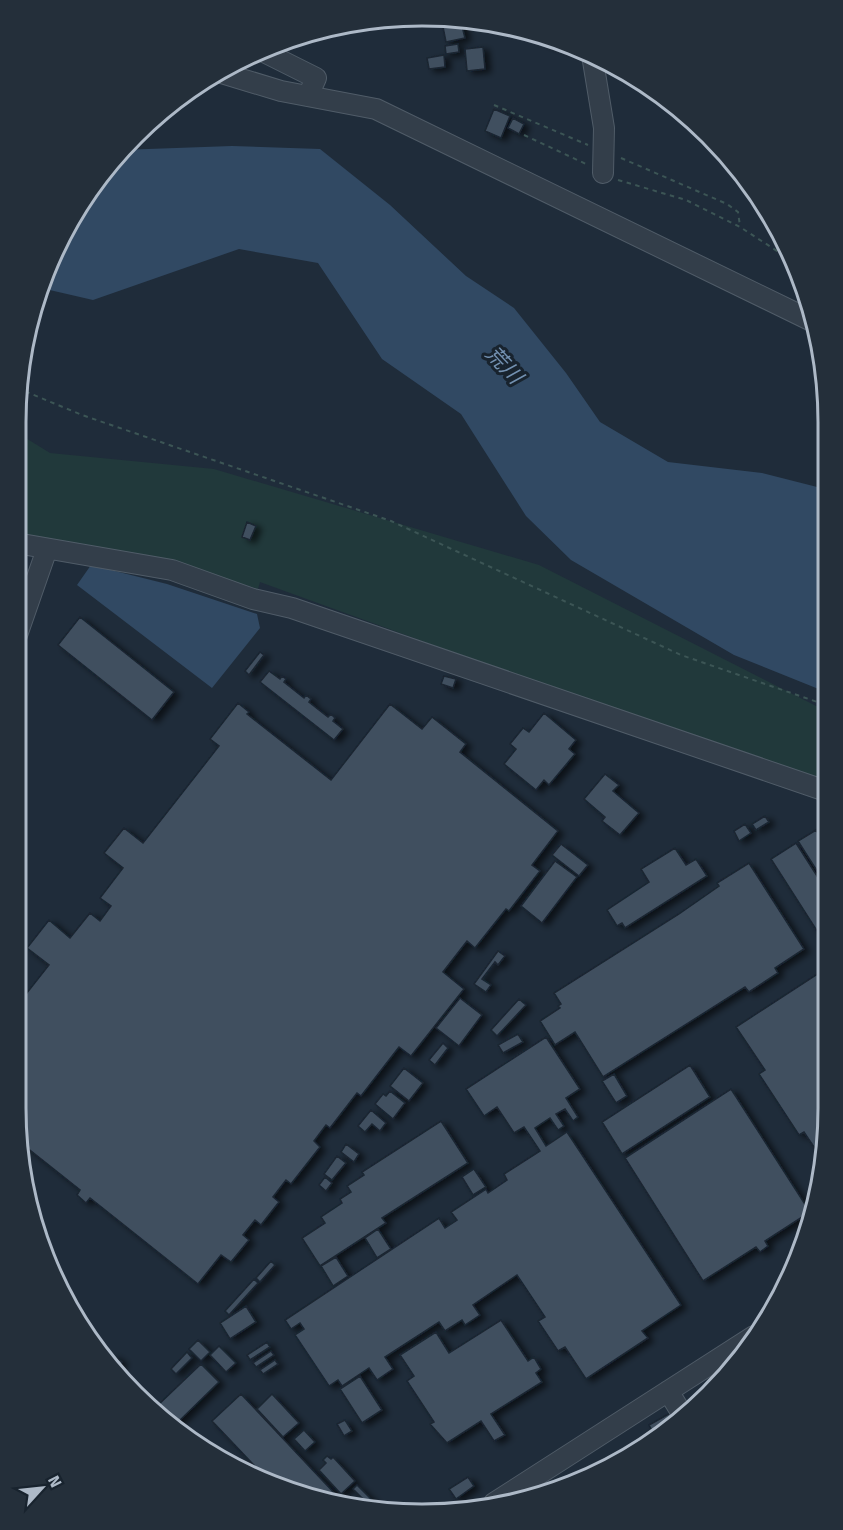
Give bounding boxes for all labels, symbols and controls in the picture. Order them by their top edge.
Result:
water label: 荒川 [480,341,529,391]
north arrow [12,1458,72,1518]
text: N [44,1472,66,1490]

